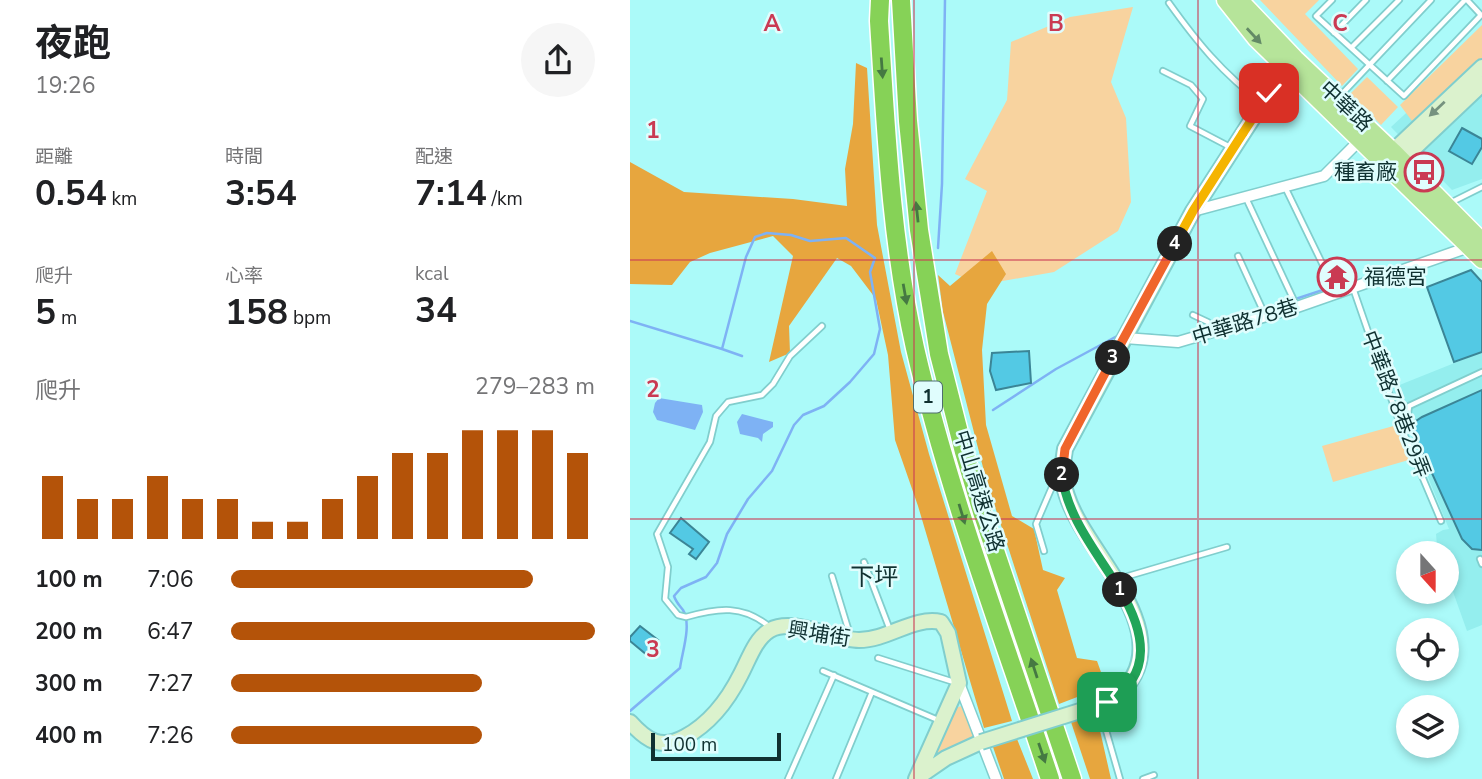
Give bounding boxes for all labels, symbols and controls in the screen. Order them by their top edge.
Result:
text: A [763,8,781,39]
text: B [1048,8,1064,39]
text: C [1332,8,1348,39]
text: 夜跑 [35,18,111,69]
button: share [521,23,595,97]
one-way arrow [1245,27,1261,44]
one-way arrow [877,57,888,79]
pin [1239,63,1299,123]
text: 19:26 [35,70,95,101]
icon: check [1250,74,1288,112]
street label: 中華路 [1313,74,1379,138]
one-way arrow [1429,100,1446,116]
text: 1 [646,115,660,146]
text: 距離 [35,144,73,170]
text: 時間 [225,144,263,170]
text: 配速 [415,144,453,170]
bus stop icon: 種畜廠 [1403,151,1445,193]
place label: 種畜廠 [1334,158,1397,186]
text: 0.54 [35,170,107,217]
text: 3:54 [225,170,297,217]
text: 7:14 [415,170,487,217]
text: km [107,186,137,212]
text: /km [487,186,523,212]
one-way arrow [911,200,922,222]
pin: 4 [1158,226,1192,262]
text: 4 [1169,230,1180,256]
temple icon: 福德宮 [1316,256,1358,298]
text: kcal [415,261,449,287]
text: 爬升 [35,263,73,289]
text: 心率 [225,263,263,289]
place label: 福德宮 [1364,263,1427,291]
one-way arrow [900,283,911,305]
text: 34 [415,287,457,334]
text: 5 [35,289,56,336]
text: 158 [225,289,288,336]
street label: 中華路78巷 [1189,293,1301,351]
text: m [56,305,77,331]
text: bpm [288,305,331,331]
street label: 中華路78巷29弄 [1355,326,1437,482]
pin: 3 [1096,340,1130,376]
text: 3 [1107,344,1118,370]
text: 279–283 m [475,371,595,402]
text: 2 [646,374,660,405]
text: 爬升 [35,375,81,406]
road number: 1 [914,382,942,412]
street label: 中山高速公路 [947,427,1011,555]
pin: 2 [1044,458,1080,492]
text: 2 [1056,461,1067,487]
one-way arrow [957,504,967,525]
north arrow [1396,541,1460,604]
map controls [1396,541,1459,758]
district label: 下坪 [850,561,898,593]
text: 100 m [35,564,103,595]
text: 7:06 [147,564,194,595]
pin: 1 [1102,572,1138,608]
text: 1 [1114,576,1125,602]
street label: 興埔街 [786,615,852,653]
text: 200 m [35,616,103,647]
text: 6:47 [147,616,194,647]
button: locate [1396,618,1459,681]
text: 3 [646,634,660,665]
one-way arrow [1028,657,1039,678]
text: 300 m [35,668,103,699]
text: 7:27 [147,668,194,699]
pin [1077,672,1137,732]
icon: arrive [1088,683,1126,721]
button: layers [1396,695,1459,758]
text: 400 m [35,720,103,751]
text: 7:26 [147,720,194,751]
scale bar [651,730,780,762]
text: 100 m [662,732,717,758]
one-way arrow [1037,743,1048,764]

